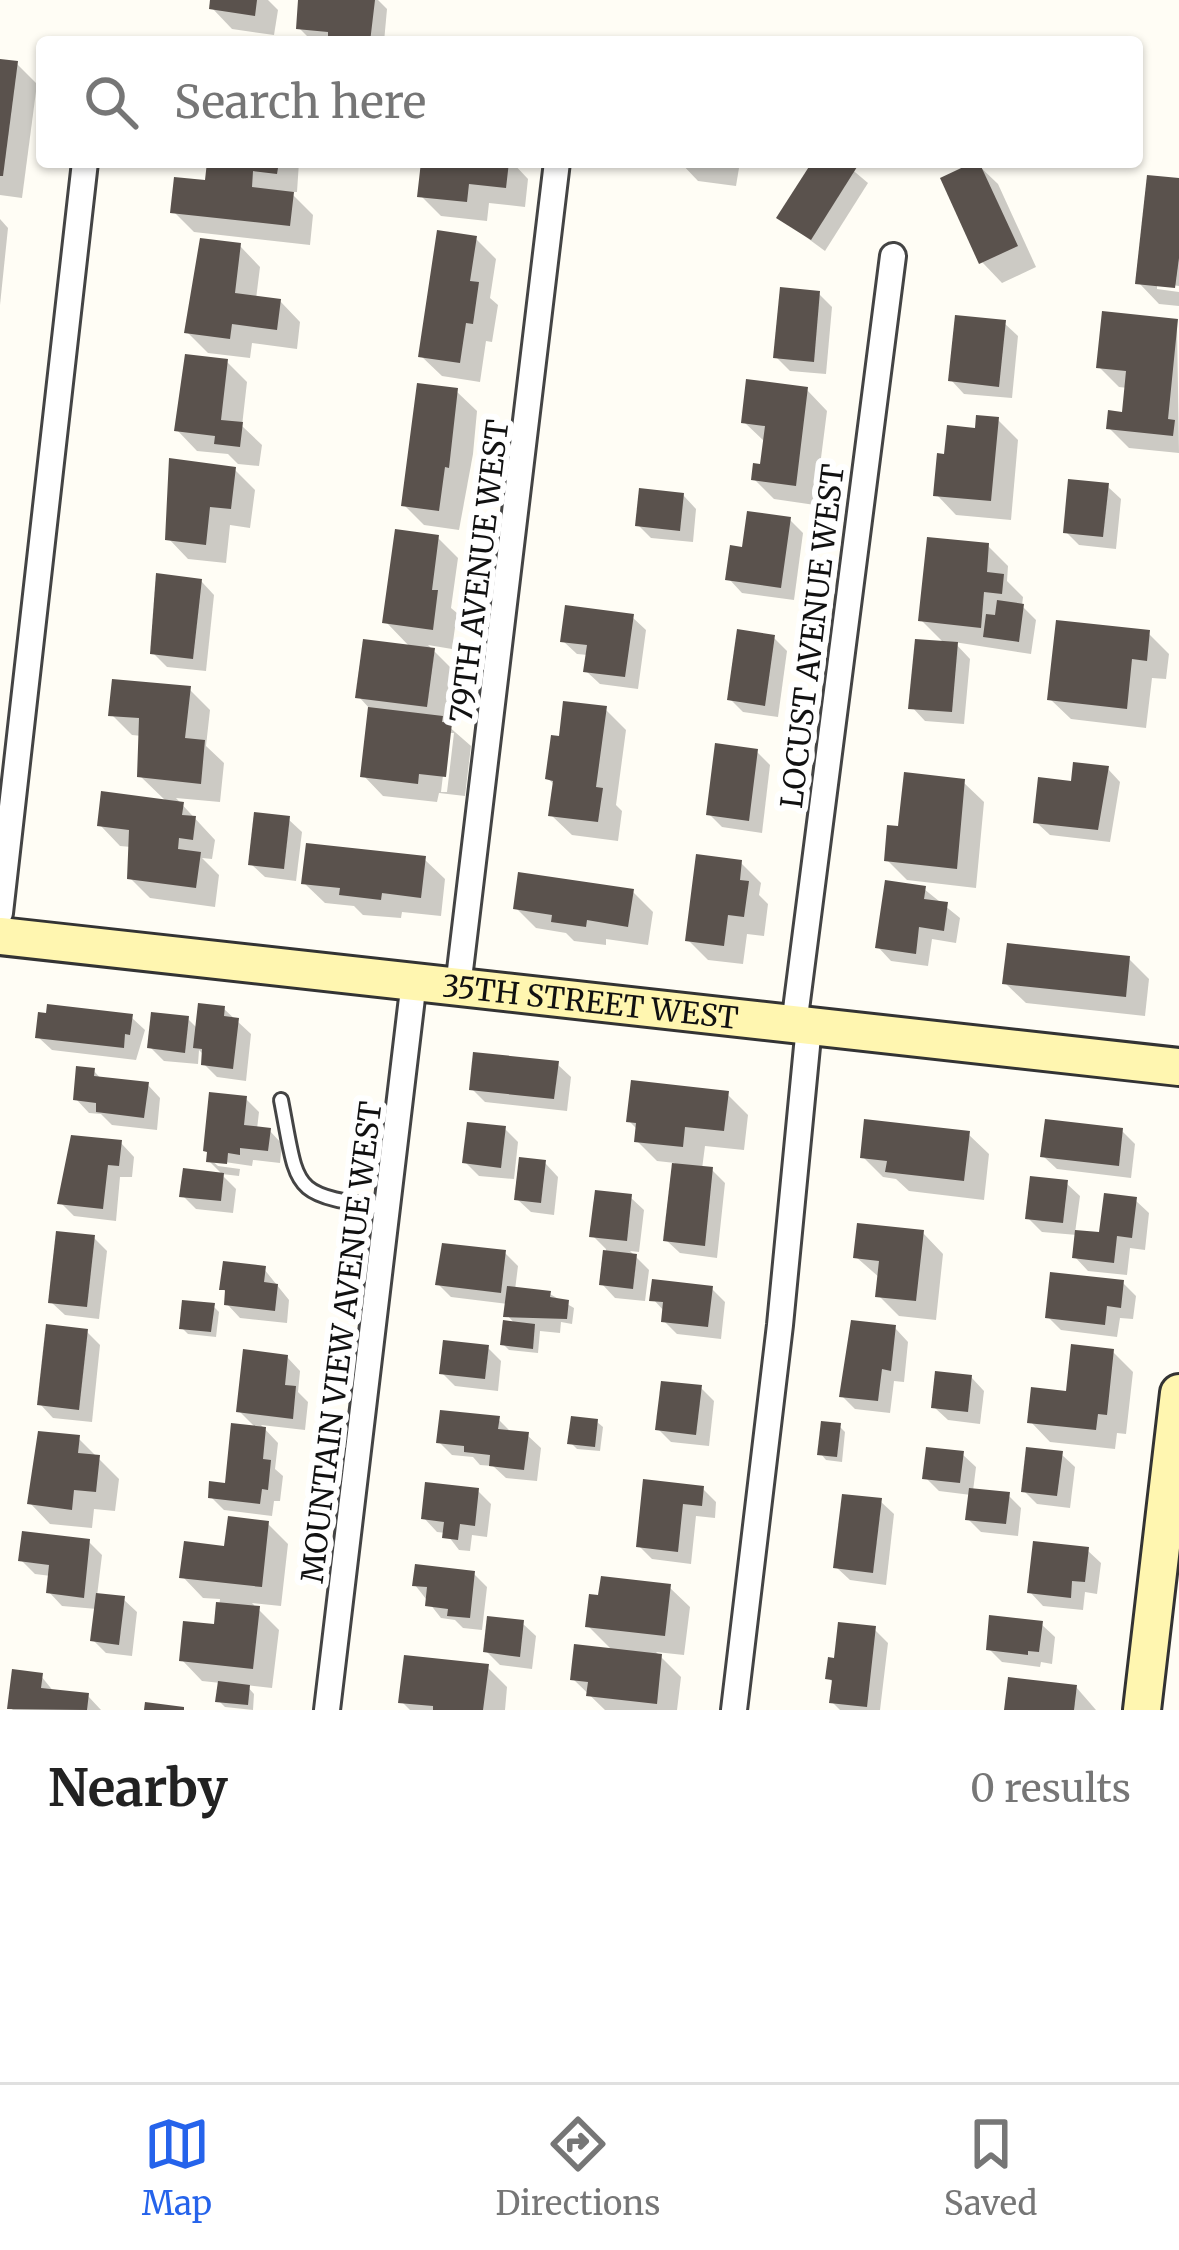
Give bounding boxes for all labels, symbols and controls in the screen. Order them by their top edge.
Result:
search box [36,36,1143,168]
icon: search [78,69,144,135]
text: Search here [174,74,426,130]
street label: 79TH AVENUE WEST [442,417,516,725]
street label: LOCUST AVENUE WEST [772,462,852,810]
street label: 35TH STREET WEST [440,966,741,1037]
street label: MOUNTAIN VIEW AVENUE WEST [293,1099,389,1585]
text: Nearby [48,1756,228,1820]
text: 0 results [970,1764,1131,1813]
tab: Map [142,2111,212,2224]
tab: Directions [495,2111,660,2224]
tab: Saved [944,2111,1037,2224]

